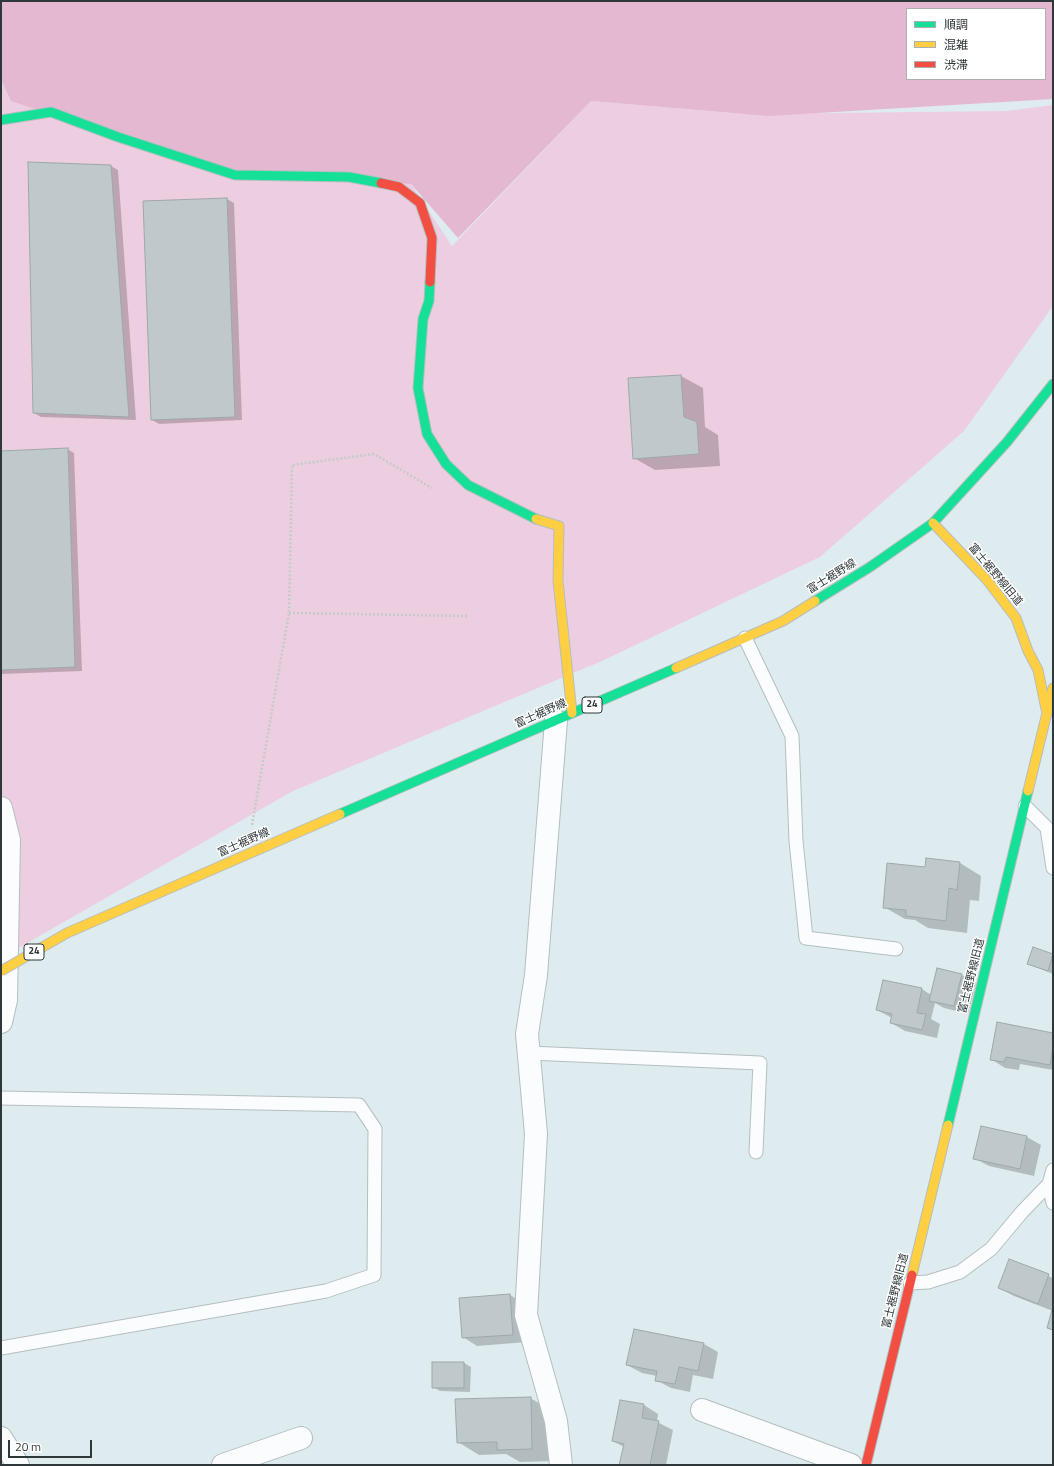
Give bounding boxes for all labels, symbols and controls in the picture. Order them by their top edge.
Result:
legend [906,8,1046,80]
text: 順調 [944,15,968,34]
text: 混雑 [944,35,968,54]
text: 渋滞 [944,55,968,74]
street label: 富士裾野線旧道 [965,541,1025,609]
street label: 富士裾野線 [805,557,859,597]
street label: 富士裾野線 [513,697,569,731]
road number: 24 [582,697,602,713]
street label: 富士裾野線 [216,826,272,860]
street label: 富士裾野線旧道 [956,937,988,1015]
road number: 24 [24,944,44,960]
street label: 富士裾野線旧道 [880,1252,912,1330]
scale bar [10,1432,94,1458]
text: 20 m [15,1437,41,1456]

